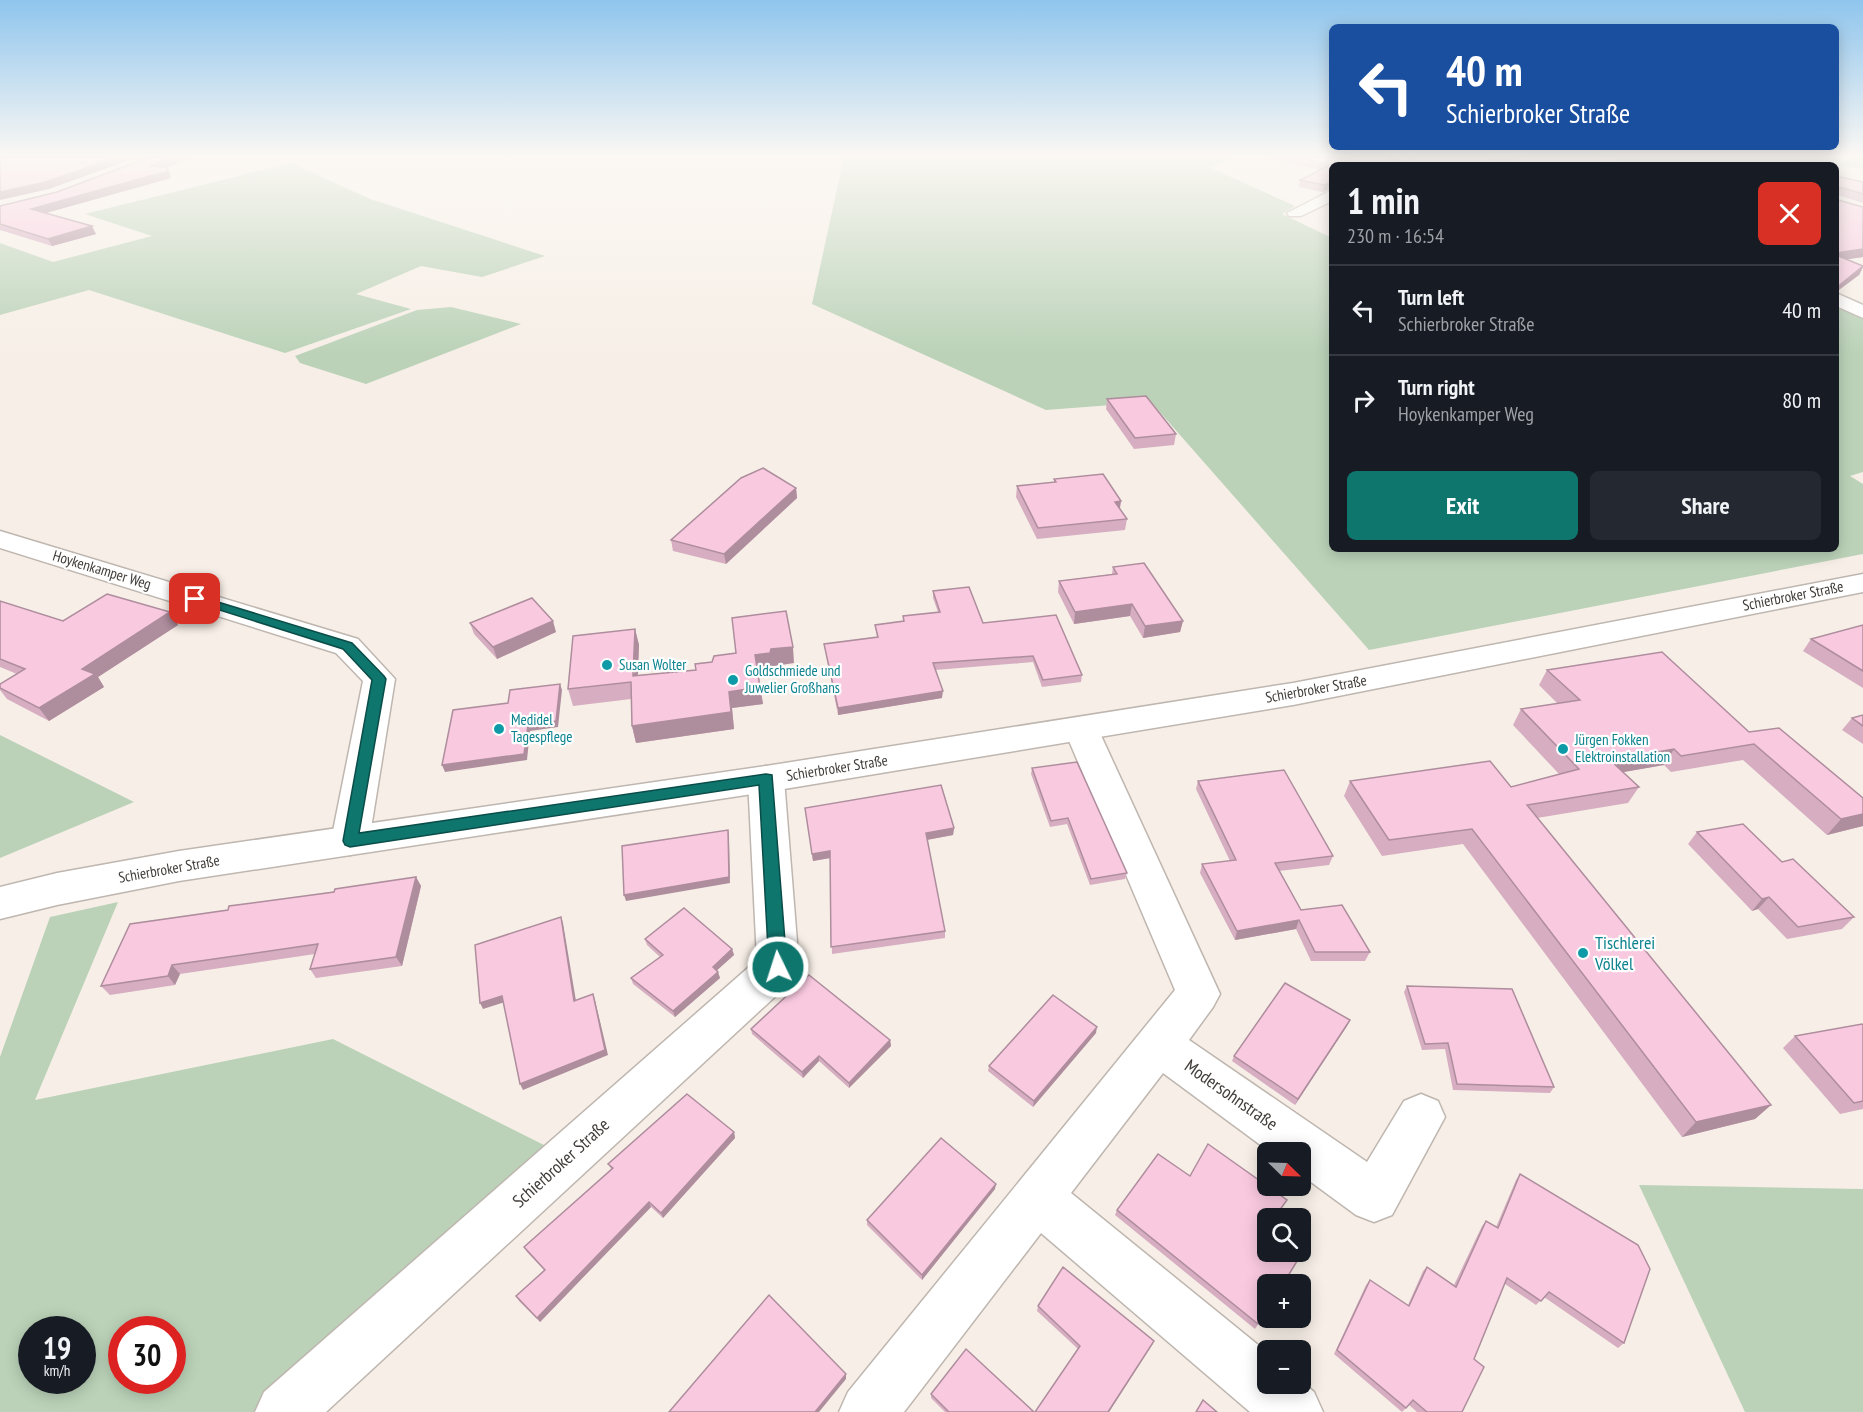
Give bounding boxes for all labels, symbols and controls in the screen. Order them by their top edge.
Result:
text: 40 m [1446,43,1523,98]
icon: left [1347,48,1425,126]
text: Schierbroker Straße [1446,96,1630,130]
text: 1 min [1347,177,1420,224]
button: close [1758,182,1821,245]
text: 230 m · 16:54 [1347,223,1444,249]
text: Turn left [1398,283,1464,311]
icon: left [1347,294,1380,327]
text: 40 m [1782,296,1821,324]
text: Schierbroker Straße [1398,311,1534,337]
text: Turn right [1398,373,1475,401]
icon: right [1347,384,1380,417]
text: 80 m [1782,386,1821,414]
text: Hoykenkamper Weg [1398,401,1534,427]
button: Exit [1347,471,1578,540]
button: Share [1590,471,1821,540]
street label: Hoykenkamper Weg [51,546,154,594]
pin [169,573,220,624]
street label: Schierbroker Straße [1741,576,1845,615]
icon: arrive [178,582,211,615]
place label: Susan Wolter [619,655,687,674]
marker: Susan Wolter [600,658,614,672]
place label: Goldschmiede und Juwelier Großhans [744,661,841,697]
street label: Schierbroker Straße [1264,670,1368,707]
marker: Goldschmiede und Juwelier Großhans [726,673,740,687]
place label: Medidel Tagespflege [511,710,573,746]
marker: Medidel Tagespflege [492,722,506,736]
place label: Jürgen Fokken Elektroinstallation [1574,730,1670,766]
marker: Jürgen Fokken Elektroinstallation [1556,742,1570,756]
street label: Schierbroker Straße [785,750,889,785]
street label: Schierbroker Straße [117,850,221,887]
place label: Tischlerei Völkel [1594,931,1655,975]
position arrow [746,935,810,999]
marker: Tischlerei Völkel [1576,946,1590,960]
street label: Modersohnstraße [1180,1054,1282,1135]
street label: Schierbroker Straße [507,1113,614,1212]
north arrow [1257,1142,1311,1196]
map controls [1257,1142,1311,1394]
button: search [1257,1208,1311,1262]
button: + [1257,1274,1311,1328]
speed limit sign: 30 [108,1316,186,1394]
text: 19 [43,1328,71,1367]
button: − [1257,1340,1311,1394]
text: km/h [44,1361,70,1380]

